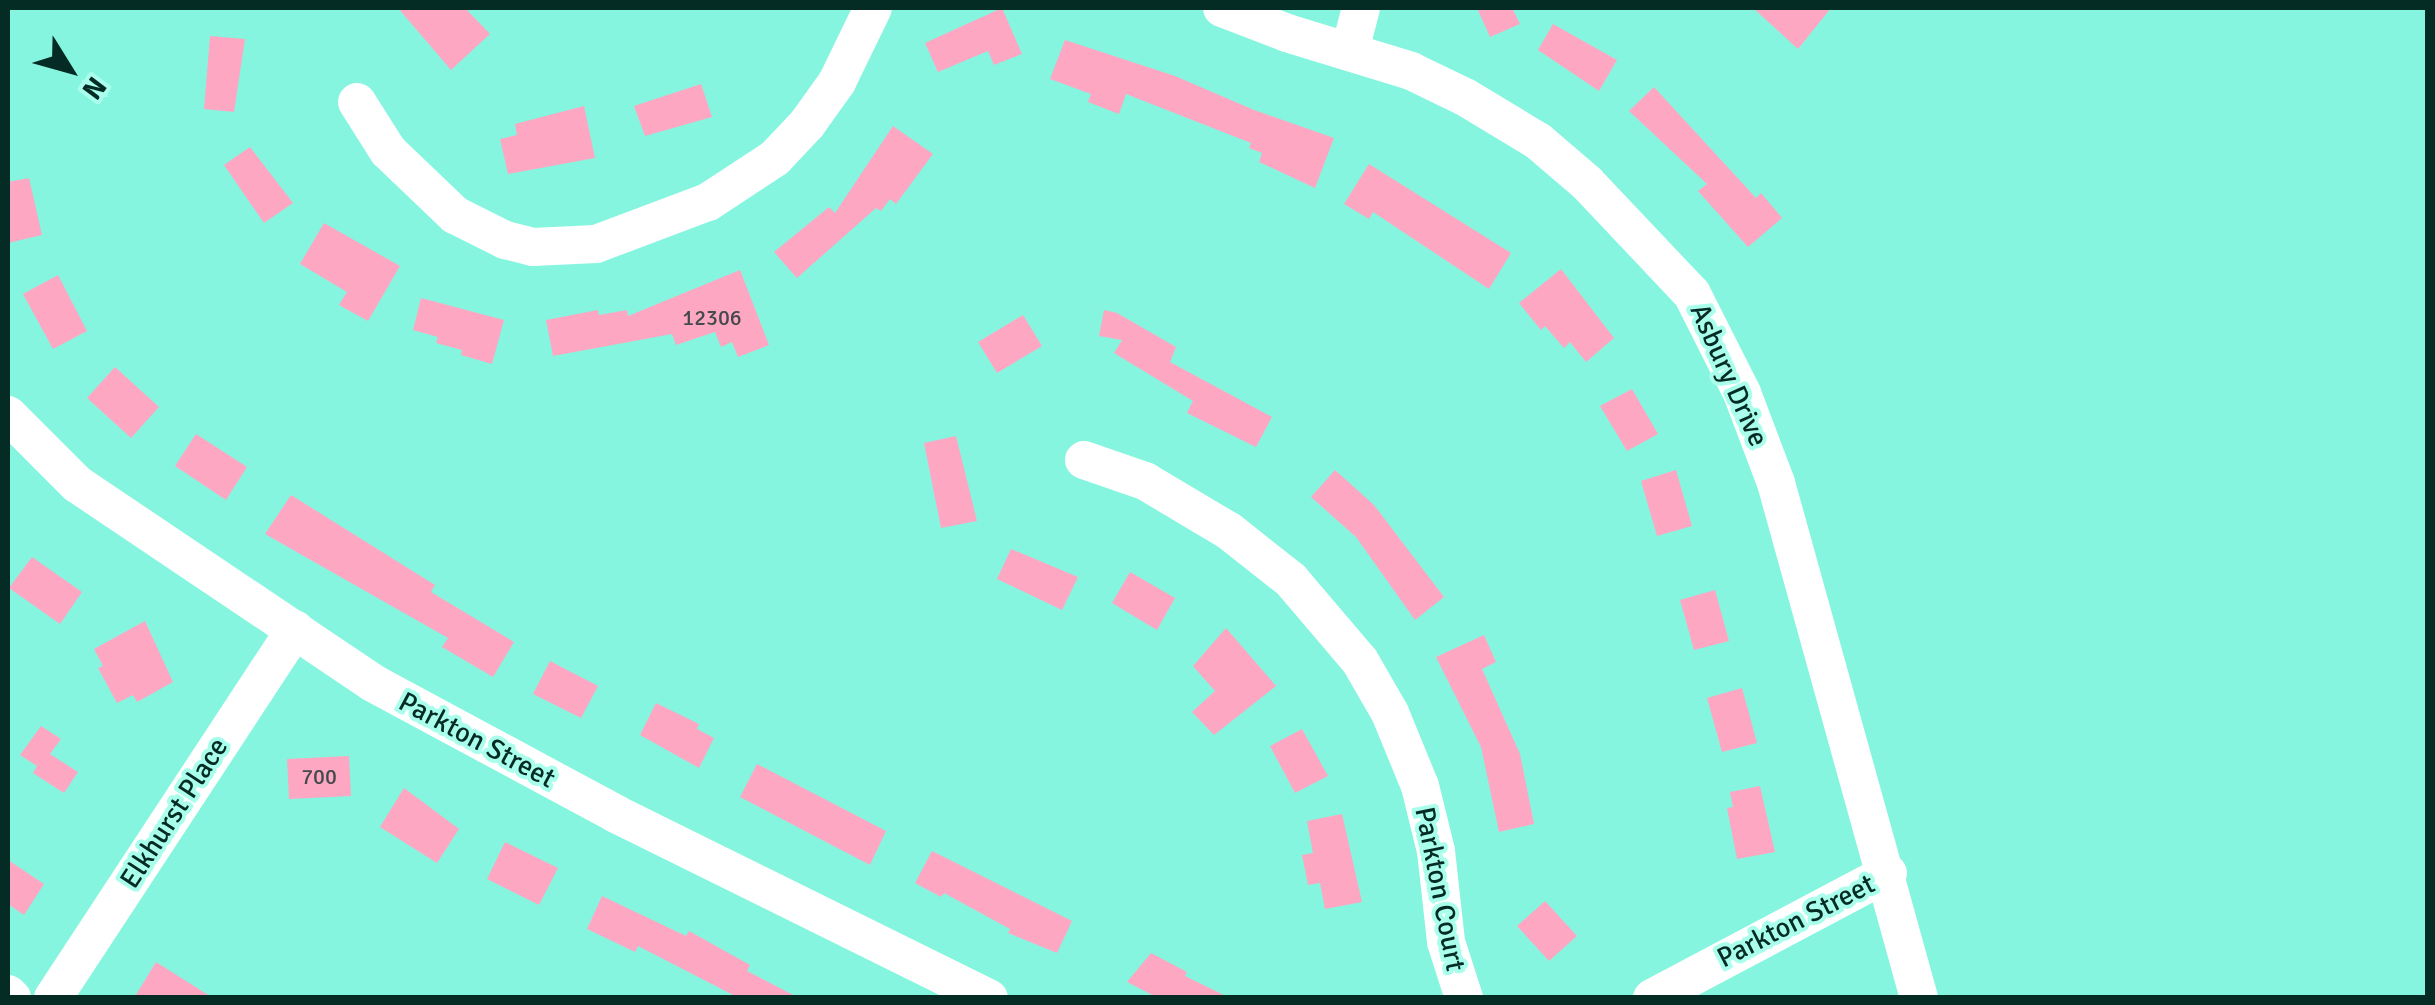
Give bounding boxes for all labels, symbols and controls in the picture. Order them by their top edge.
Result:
north arrow [20,20,120,120]
text: N [75,70,113,106]
street label: Asbury Drive [1683,299,1775,451]
house number: 12306 [682,305,742,331]
street label: Parkton Street [393,685,561,795]
street label: Elkhurst Place [113,732,235,894]
house number: 700 [301,764,337,790]
street label: Parkton Court [1408,804,1472,974]
street label: Parkton Street [1712,867,1880,975]

